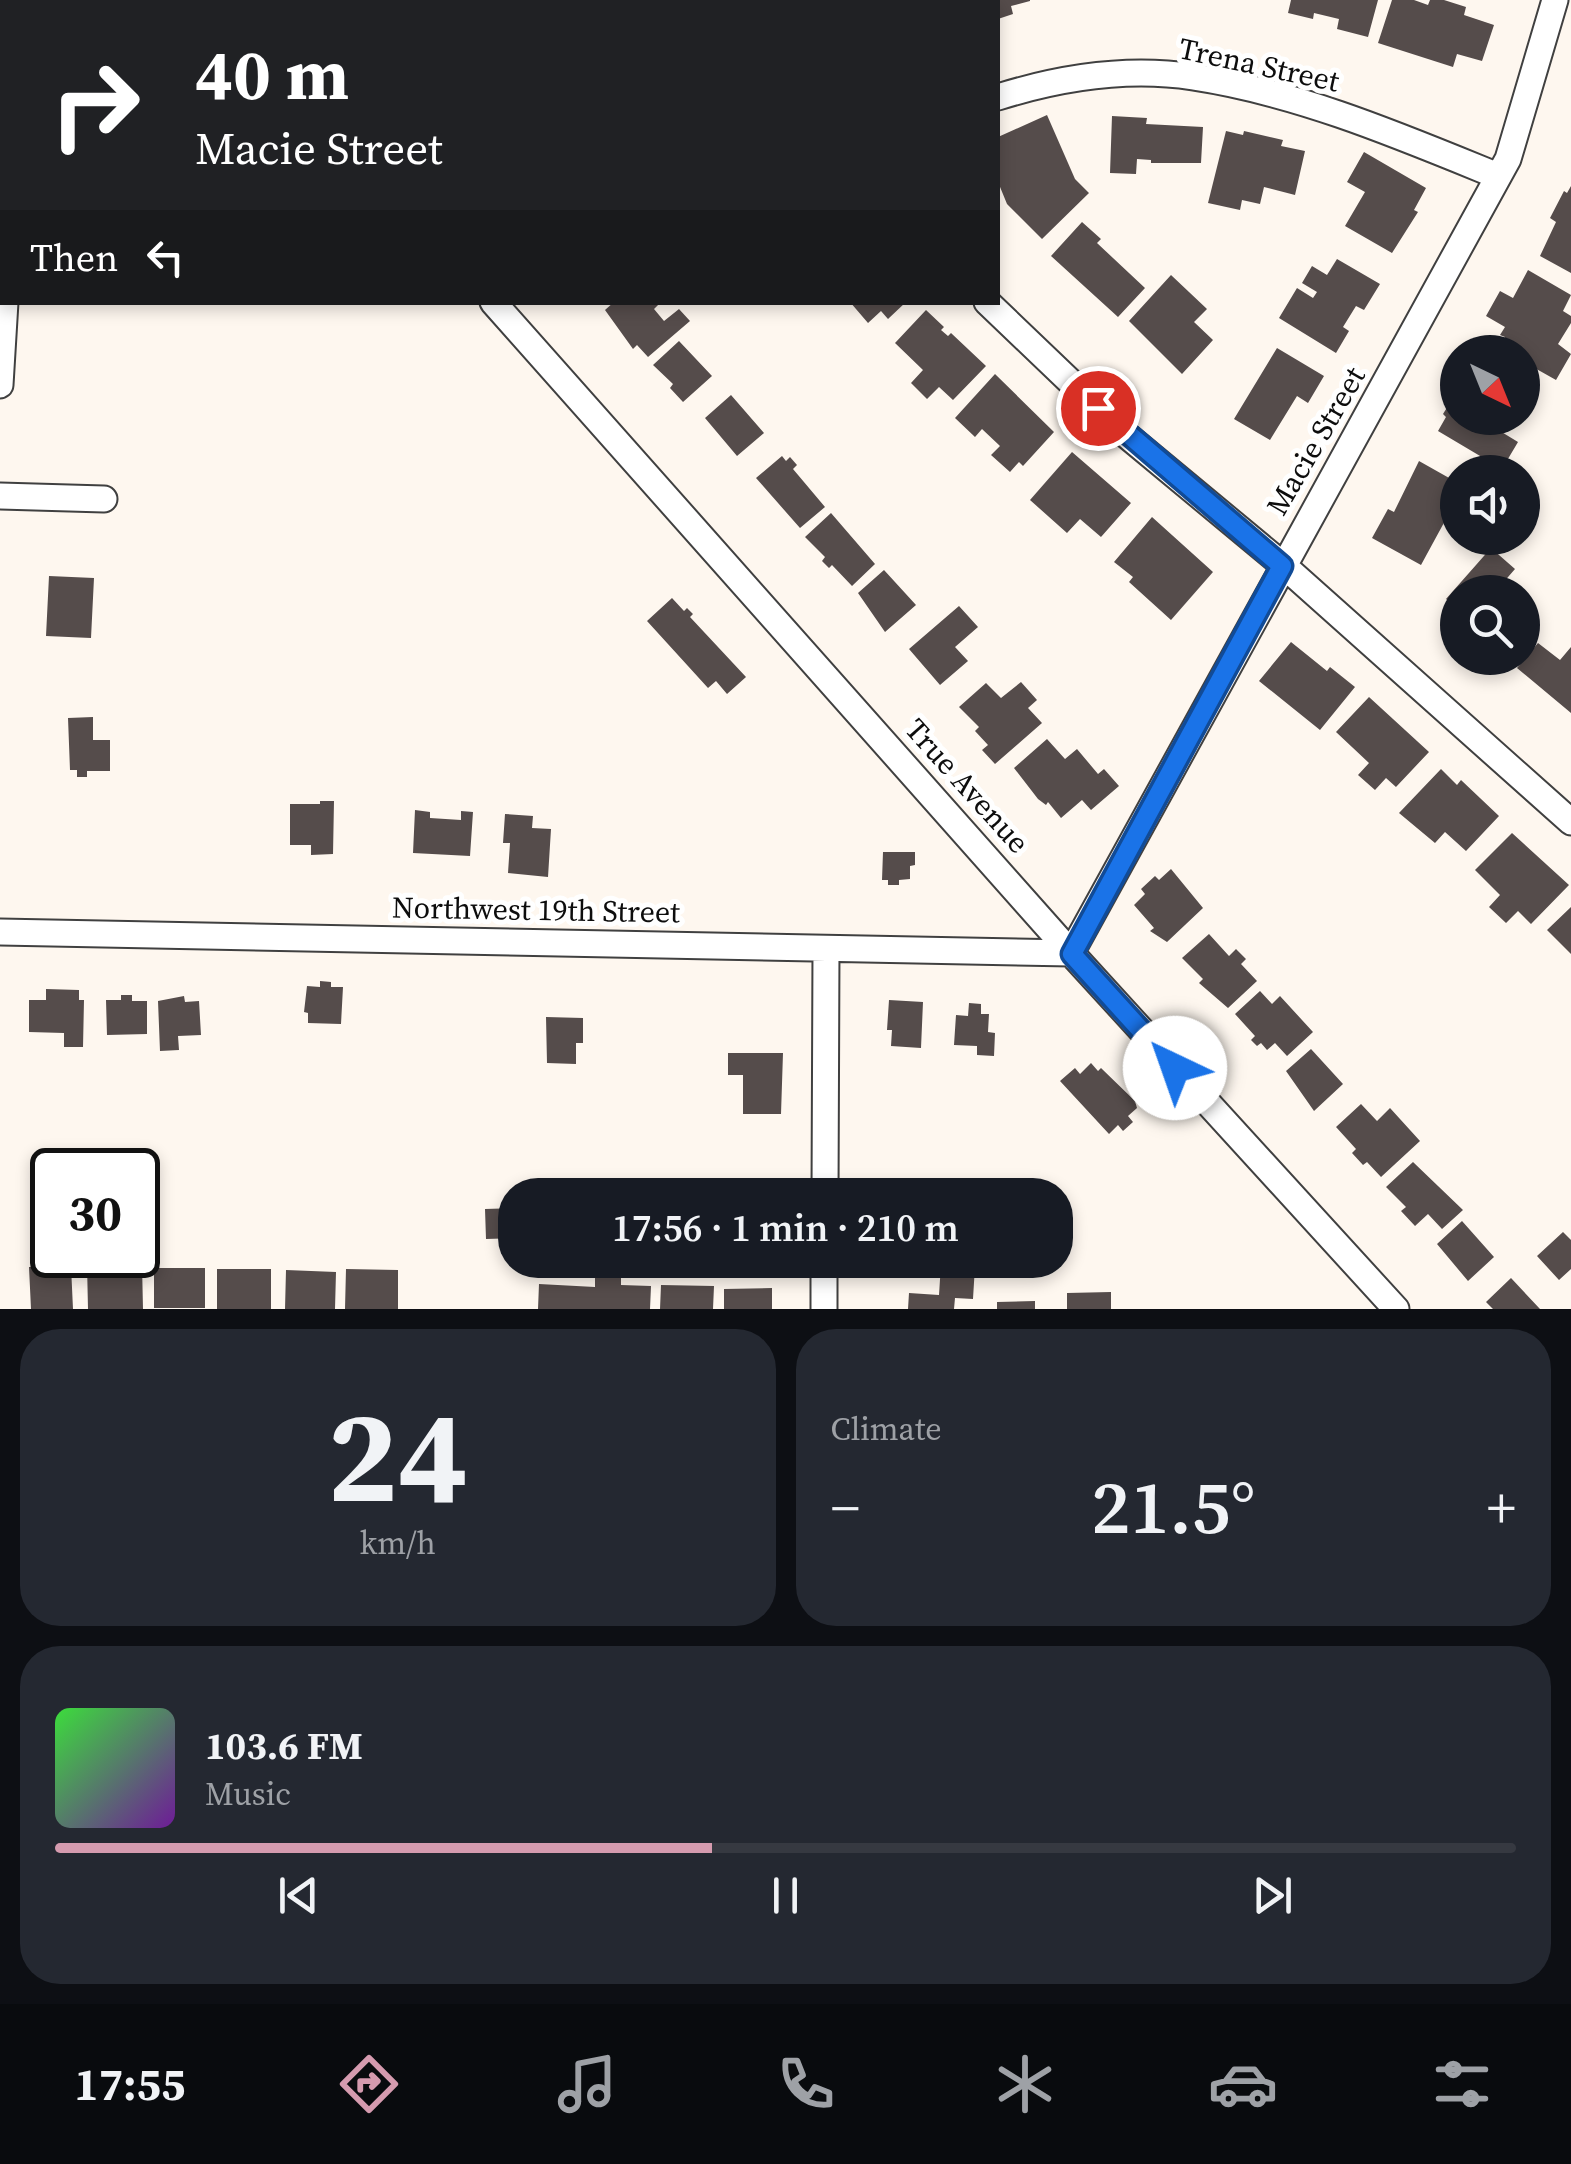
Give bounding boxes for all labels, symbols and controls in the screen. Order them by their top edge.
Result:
text: 40 m [195,26,349,122]
street label: Trena Street [1175,28,1343,102]
icon: right [30,40,160,170]
text: Macie Street [195,117,443,179]
icon: left [138,230,193,285]
text: Then [30,232,118,284]
north arrow [1440,335,1540,435]
map controls [1440,335,1540,675]
street label: Macie Street [1257,359,1375,523]
pin [1056,366,1141,451]
icon: arrive [1071,381,1126,436]
button: sound [1440,455,1540,555]
button: search [1440,575,1540,675]
street label: True Avenue [896,710,1039,862]
street label: Northwest 19th Street [392,886,681,933]
position arrow [1123,1016,1227,1120]
speed limit sign: 30 [30,1148,160,1278]
text: 17:56 · 1 min · 210 m [612,1202,959,1254]
text: 24 [327,1366,468,1545]
text: Climate [831,1407,942,1451]
text: 21.5° [1091,1455,1255,1558]
text: − [831,1470,860,1545]
text: + [1487,1470,1516,1545]
text: km/h [360,1521,436,1565]
text: 103.6 FM [205,1720,363,1772]
text: Music [205,1772,291,1816]
icon: previous [271,1868,326,1923]
icon: pause [758,1868,813,1923]
icon: next [1245,1868,1300,1923]
icon: directions [334,2049,404,2119]
icon: music [552,2049,622,2119]
icon: phone [771,2049,841,2119]
icon: climate [990,2049,1060,2119]
icon: car [1208,2049,1278,2119]
icon: filters [1427,2049,1497,2119]
text: 17:55 [74,2053,185,2115]

